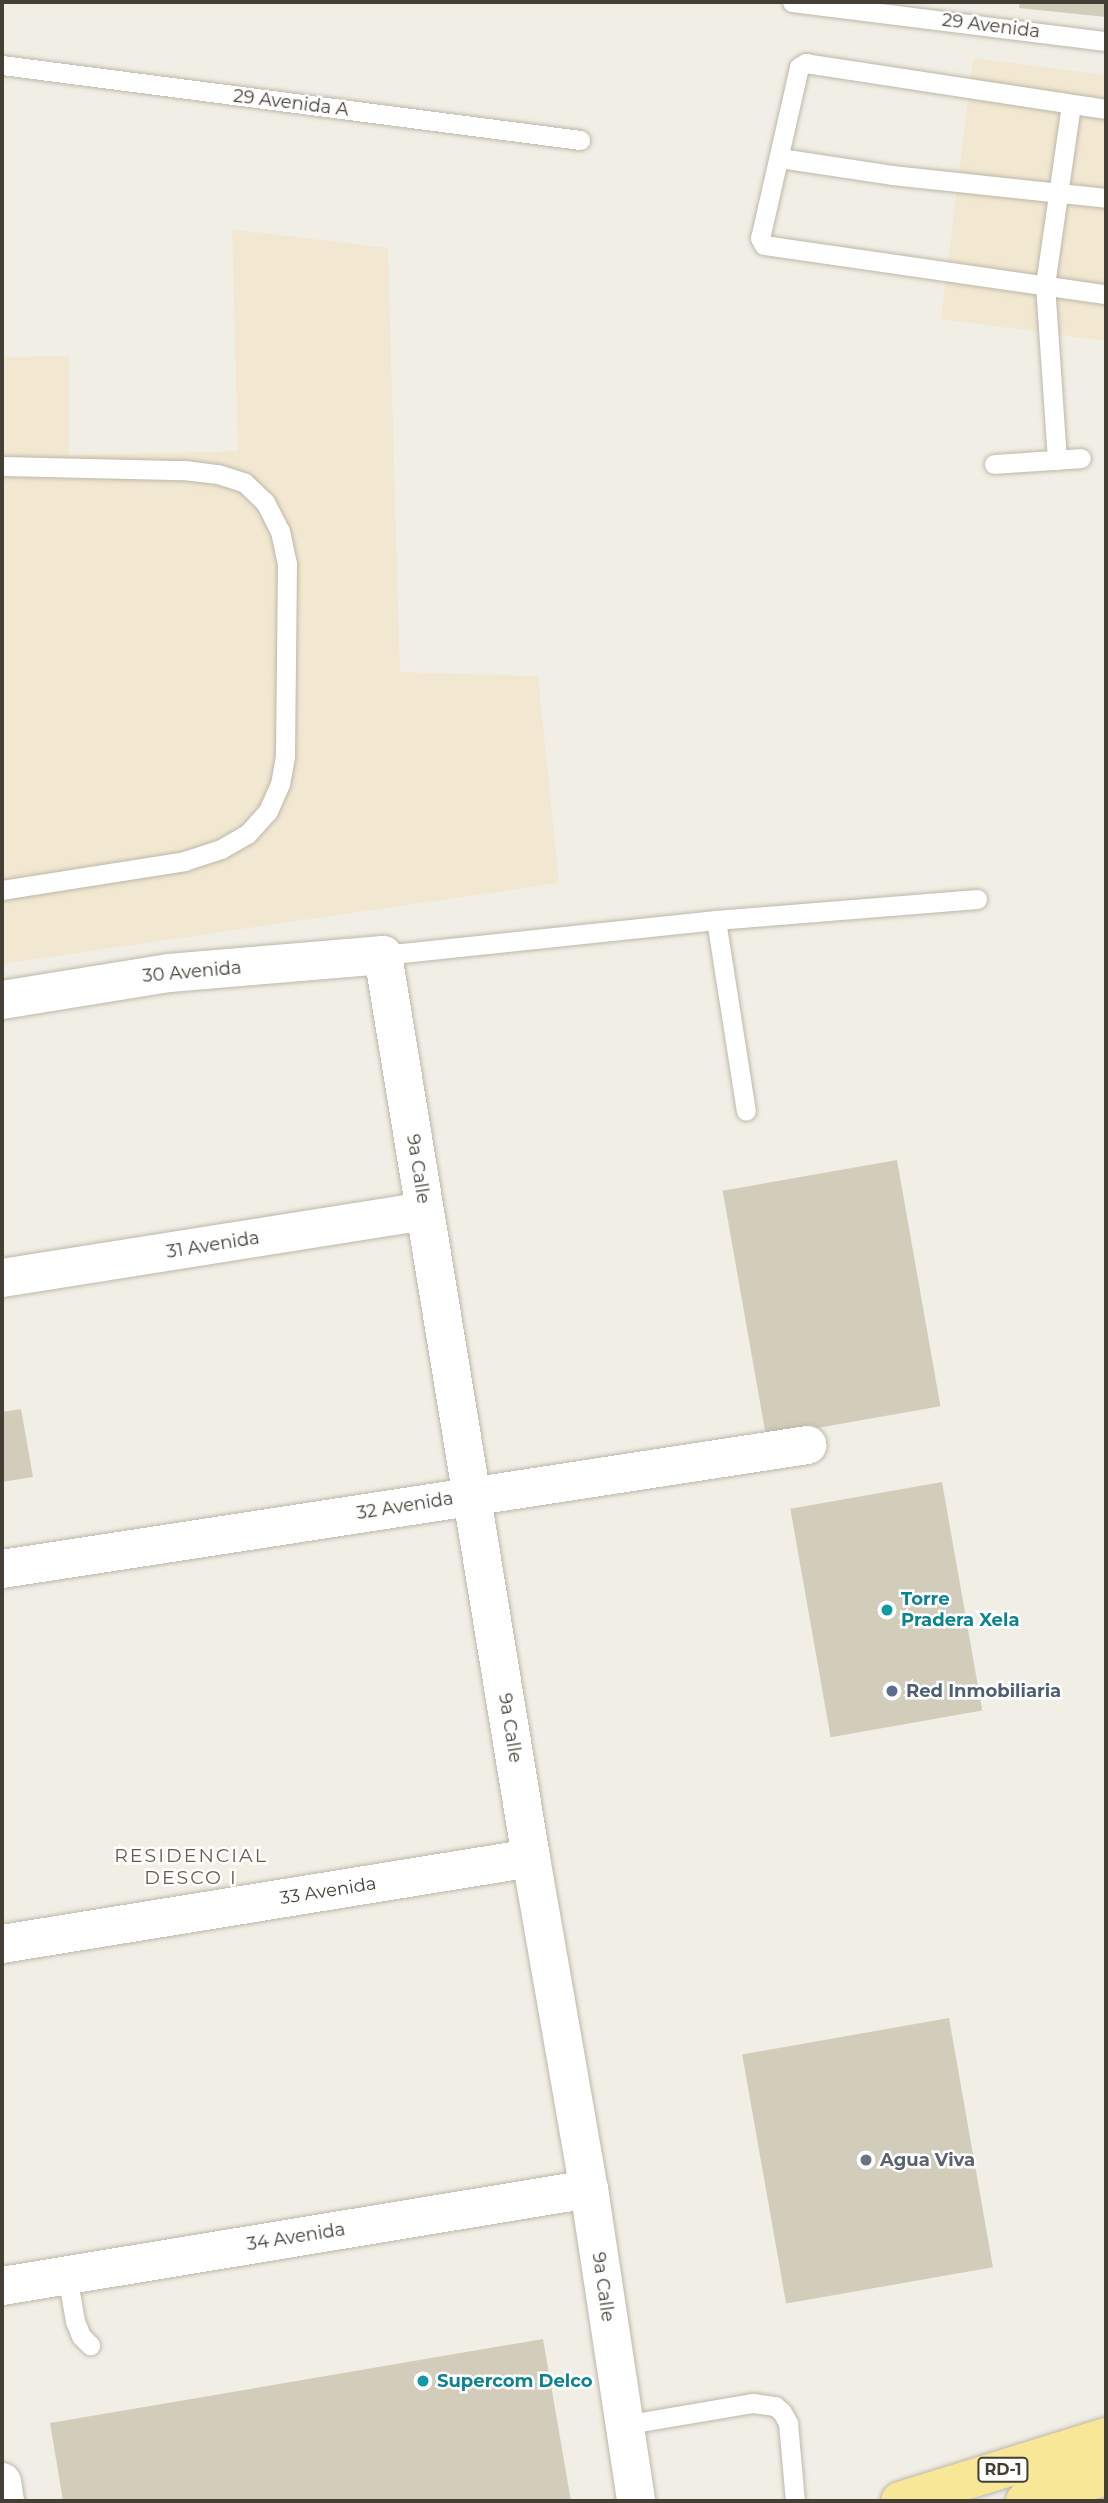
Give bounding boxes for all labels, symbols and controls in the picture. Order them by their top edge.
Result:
street label: 29 Avenida [941,9,1041,43]
street label: 29 Avenida A [232,85,350,121]
street label: 30 Avenida [142,957,242,987]
street label: 9a Calle [402,1133,434,1205]
street label: 31 Avenida [165,1227,261,1263]
street label: 32 Avenida [355,1488,455,1524]
place label: Torre Pradera Xela [901,1589,1019,1632]
marker: Torre Pradera Xela [879,1602,895,1618]
place label: Red Inmobiliaria [906,1680,1061,1702]
marker: Red Inmobiliaria [884,1683,900,1699]
street label: 9a Calle [494,1692,526,1764]
district label: RESIDENCIAL DESCO I [116,1845,266,1889]
street label: 33 Avenida [278,1873,378,1909]
place label: Agua Viva [880,2149,975,2171]
marker: Agua Viva [858,2152,874,2168]
street label: 34 Avenida [245,2219,347,2255]
street label: 9a Calle [587,2251,619,2323]
place label: Supercom Delco [437,2370,592,2392]
marker: Supercom Delco [415,2373,431,2389]
road number: RD-1 [977,2458,1029,2482]

